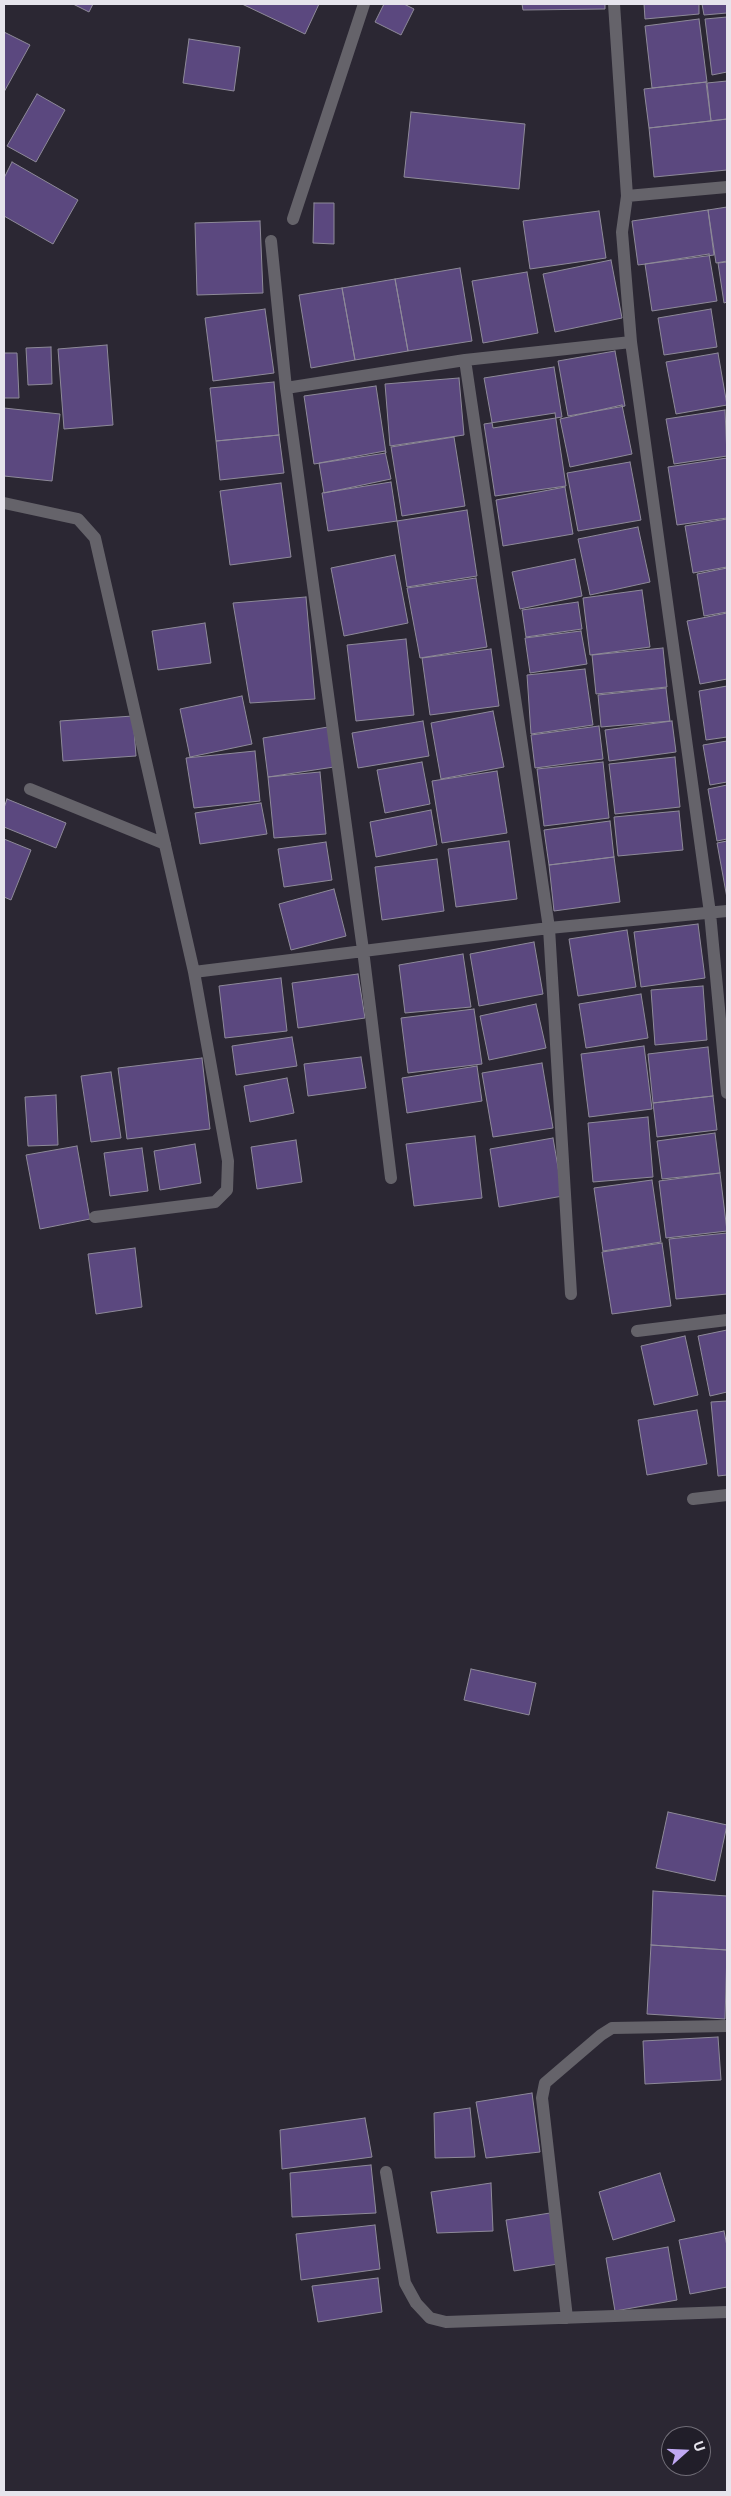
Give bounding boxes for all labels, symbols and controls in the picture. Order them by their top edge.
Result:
north arrow [661,2426,711,2476]
text: U [689,2438,710,2454]

